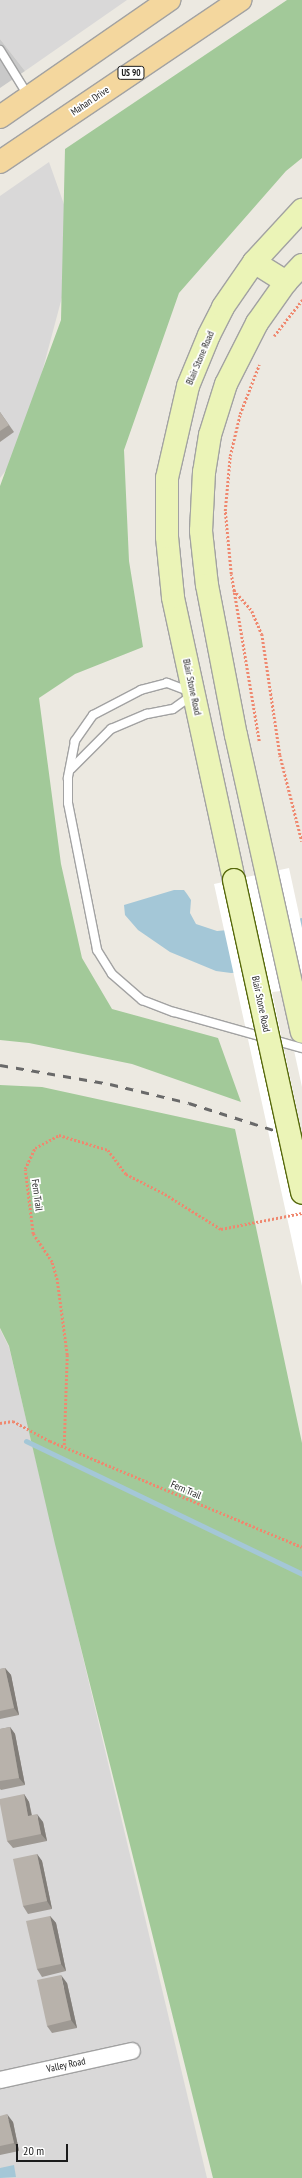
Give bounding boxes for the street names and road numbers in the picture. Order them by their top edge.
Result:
road number: US 90 [117,66,145,80]
street label: Mahan Drive [69,84,111,118]
street label: Blair Stone Road [183,329,217,387]
street label: Blair Stone Road [180,658,204,716]
street label: Blair Stone Road [249,975,273,1033]
street label: Fern Trail [29,1178,45,1212]
street label: Fern Trail [169,1478,203,1502]
street label: Valley Road [45,2055,87,2075]

